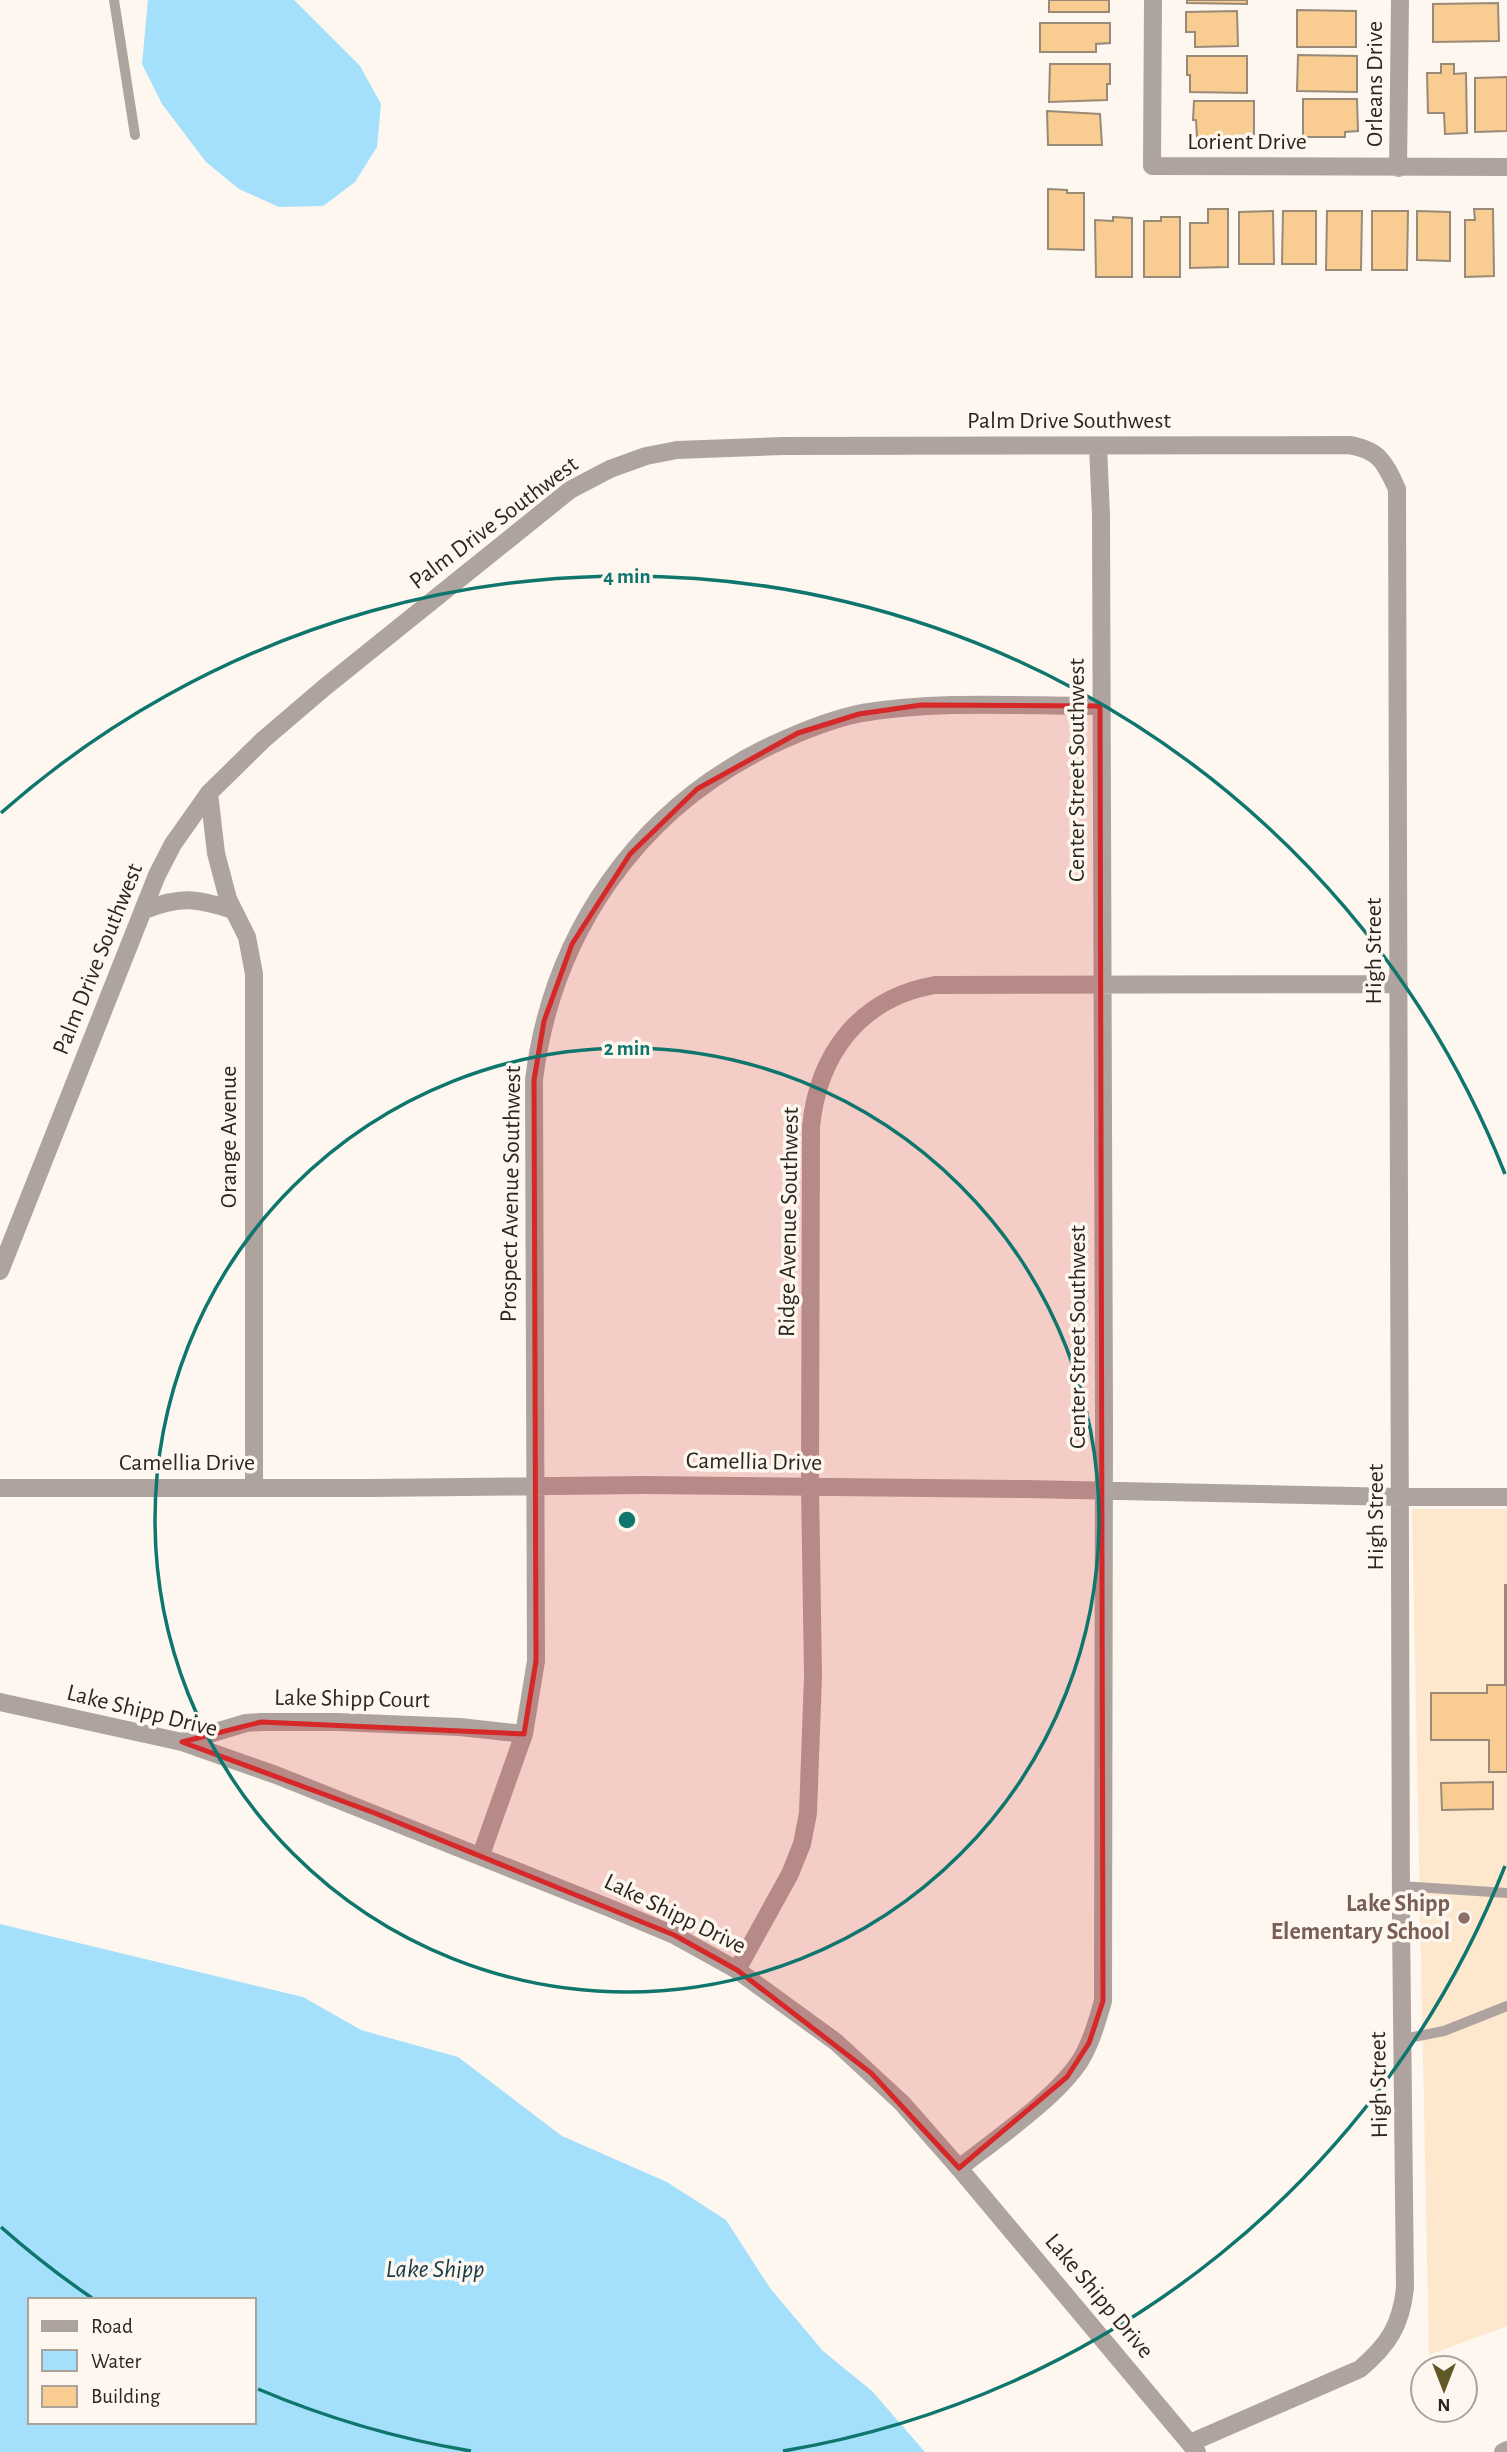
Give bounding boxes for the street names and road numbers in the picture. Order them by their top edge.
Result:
street label: Orleans Drive [1363,21,1387,147]
street label: Lorient Drive [1187,130,1307,154]
street label: Palm Drive Southwest [967,409,1171,433]
street label: Palm Drive Southwest [405,452,583,594]
street label: Center Street Southwest [1065,658,1089,882]
street label: Palm Drive Southwest [49,860,147,1058]
street label: High Street [1362,897,1386,1004]
street label: Prospect Avenue Southwest [497,1065,525,1322]
street label: Orange Avenue [217,1066,241,1208]
street label: Ridge Avenue Southwest [775,1106,803,1337]
street label: Center Street Southwest [1066,1225,1090,1449]
street label: Camellia Drive [686,1449,822,1475]
street label: Camellia Drive [119,1451,255,1475]
street label: High Street [1364,1463,1388,1570]
street label: Lake Shipp Drive [64,1681,220,1741]
street label: Lake Shipp Court [274,1686,430,1712]
street label: Lake Shipp Drive [600,1869,750,1959]
street label: High Street [1366,2031,1392,2139]
street label: Lake Shipp Drive [1040,2229,1158,2363]

